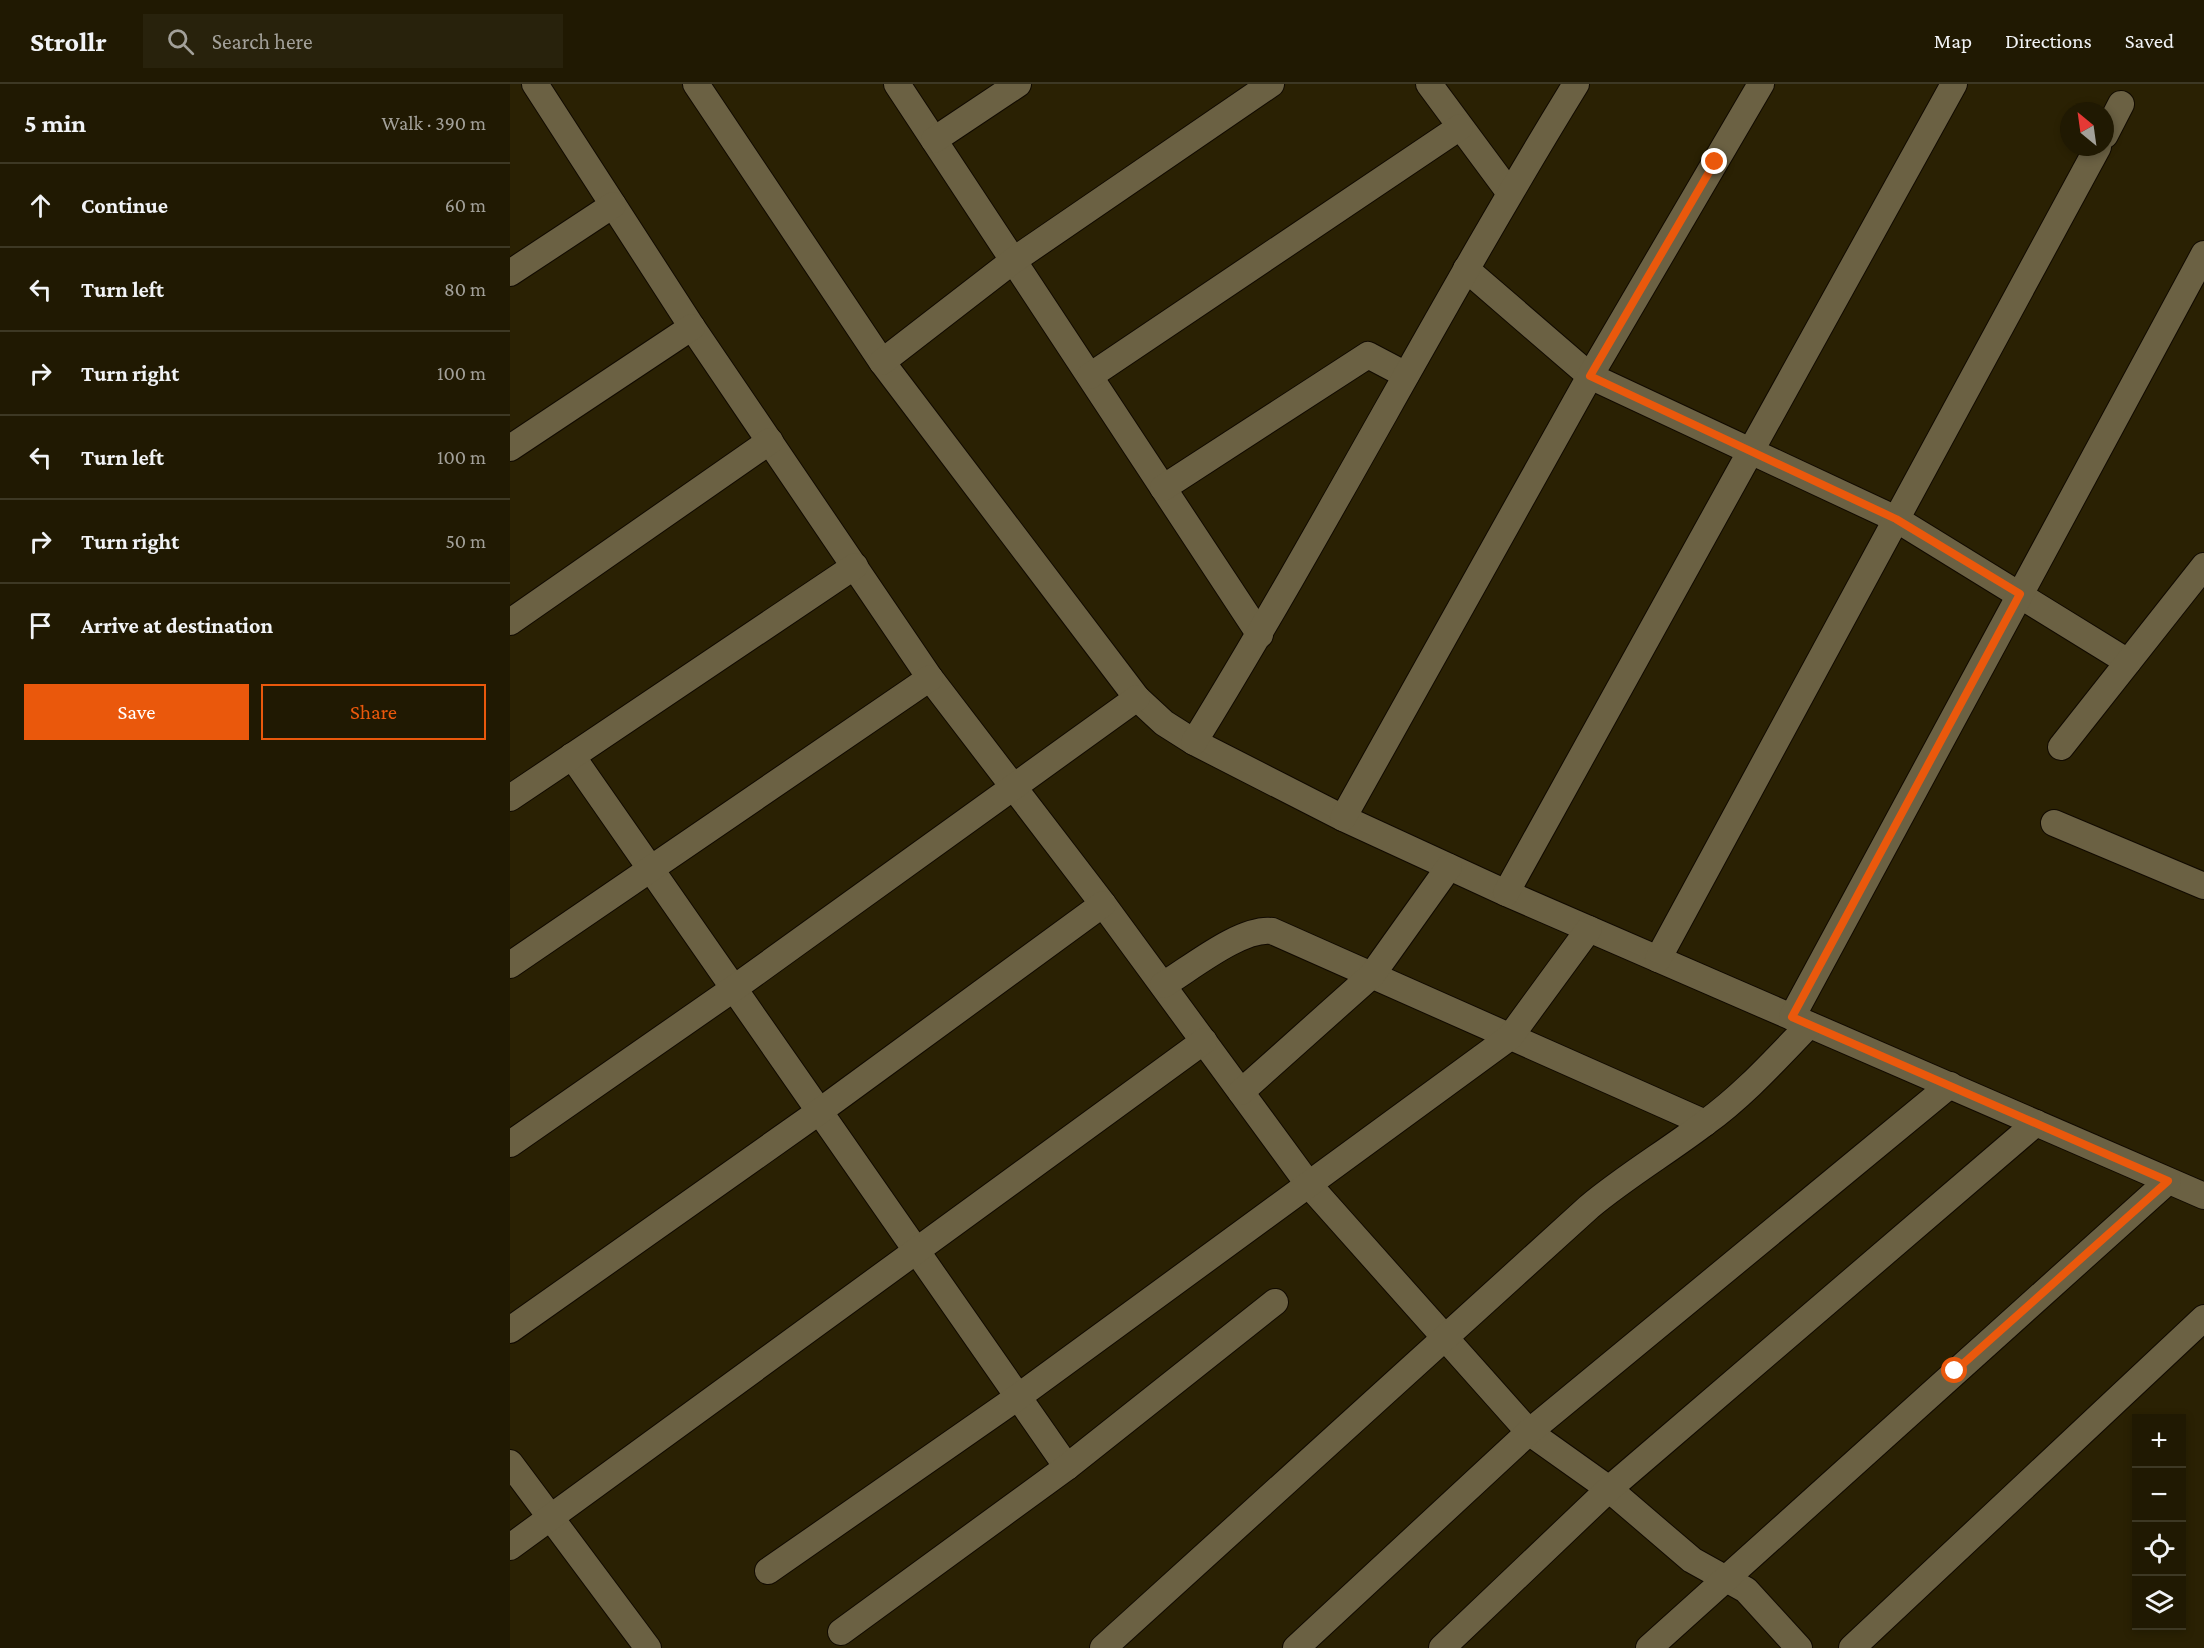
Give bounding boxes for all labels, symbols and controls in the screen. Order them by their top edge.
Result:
search box [143,14,563,68]
icon: search [164,25,197,58]
text: Strollr [30,26,107,57]
text: Search here [212,29,313,54]
text: Map [1934,29,1972,53]
text: Directions [2005,29,2092,53]
text: Saved [2125,29,2174,53]
north arrow [2060,102,2114,156]
text: 5 min [24,109,86,138]
text: Walk · 390 m [381,112,486,134]
route end [1701,148,1727,174]
icon: ahead [24,189,57,222]
text: Continue [81,193,168,218]
text: 60 m [445,194,486,216]
icon: left [24,273,57,306]
text: Turn left [81,277,164,302]
text: 80 m [444,278,486,300]
icon: right [24,357,57,390]
text: Turn right [81,361,179,386]
text: 100 m [437,362,486,384]
icon: left [24,441,57,474]
text: Turn left [81,445,164,470]
text: 100 m [437,446,486,468]
icon: right [24,525,57,558]
text: Turn right [81,529,179,554]
text: 50 m [445,530,486,552]
icon: arrive [24,609,57,642]
text: Arrive at destination [81,613,273,638]
button: Save [24,684,249,740]
button: Share [261,684,486,740]
route start [1941,1357,1967,1383]
map controls [2132,1414,2186,1630]
button: + [2132,1414,2186,1468]
button: − [2132,1468,2186,1522]
button: locate [2132,1522,2186,1576]
button: layers [2132,1576,2186,1630]

